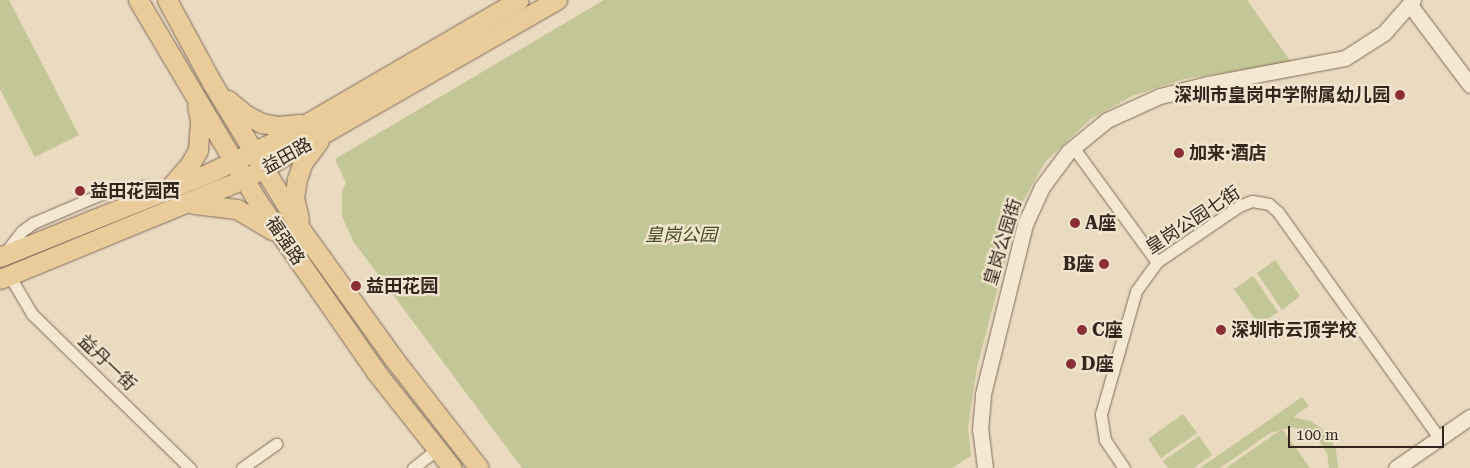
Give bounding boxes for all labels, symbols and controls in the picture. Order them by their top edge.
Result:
place label: 深圳市皇岗中学附属幼儿园 [1174,84,1390,106]
marker: 深圳市皇岗中学附属幼儿园 [1394,89,1406,101]
street label: 益田路 [258,133,316,179]
place label: 加来·酒店 [1189,142,1267,164]
marker: 加来·酒店 [1173,147,1185,159]
place label: 益田花园西 [90,180,180,202]
street label: 皇岗公园七街 [1142,182,1244,258]
marker: 益田花园西 [74,185,86,197]
street label: 皇岗公园街 [980,196,1026,288]
place label: A座 [1085,212,1116,234]
street label: 福强路 [261,213,309,269]
marker: A座 [1069,217,1081,229]
park label: 皇岗公园 [645,224,717,246]
place label: B座 [1063,253,1094,275]
marker: B座 [1098,258,1110,270]
place label: 益田花园 [366,275,438,297]
marker: 益田花园 [350,280,362,292]
place label: C座 [1092,319,1123,341]
place label: 深圳市云顶学校 [1231,319,1357,341]
marker: C座 [1076,324,1088,336]
marker: 深圳市云顶学校 [1215,324,1227,336]
street label: 益丹一街 [74,330,140,396]
place label: D座 [1081,353,1113,375]
marker: D座 [1065,358,1077,370]
scale bar [1290,416,1446,448]
text: 100 m [1296,426,1339,444]

